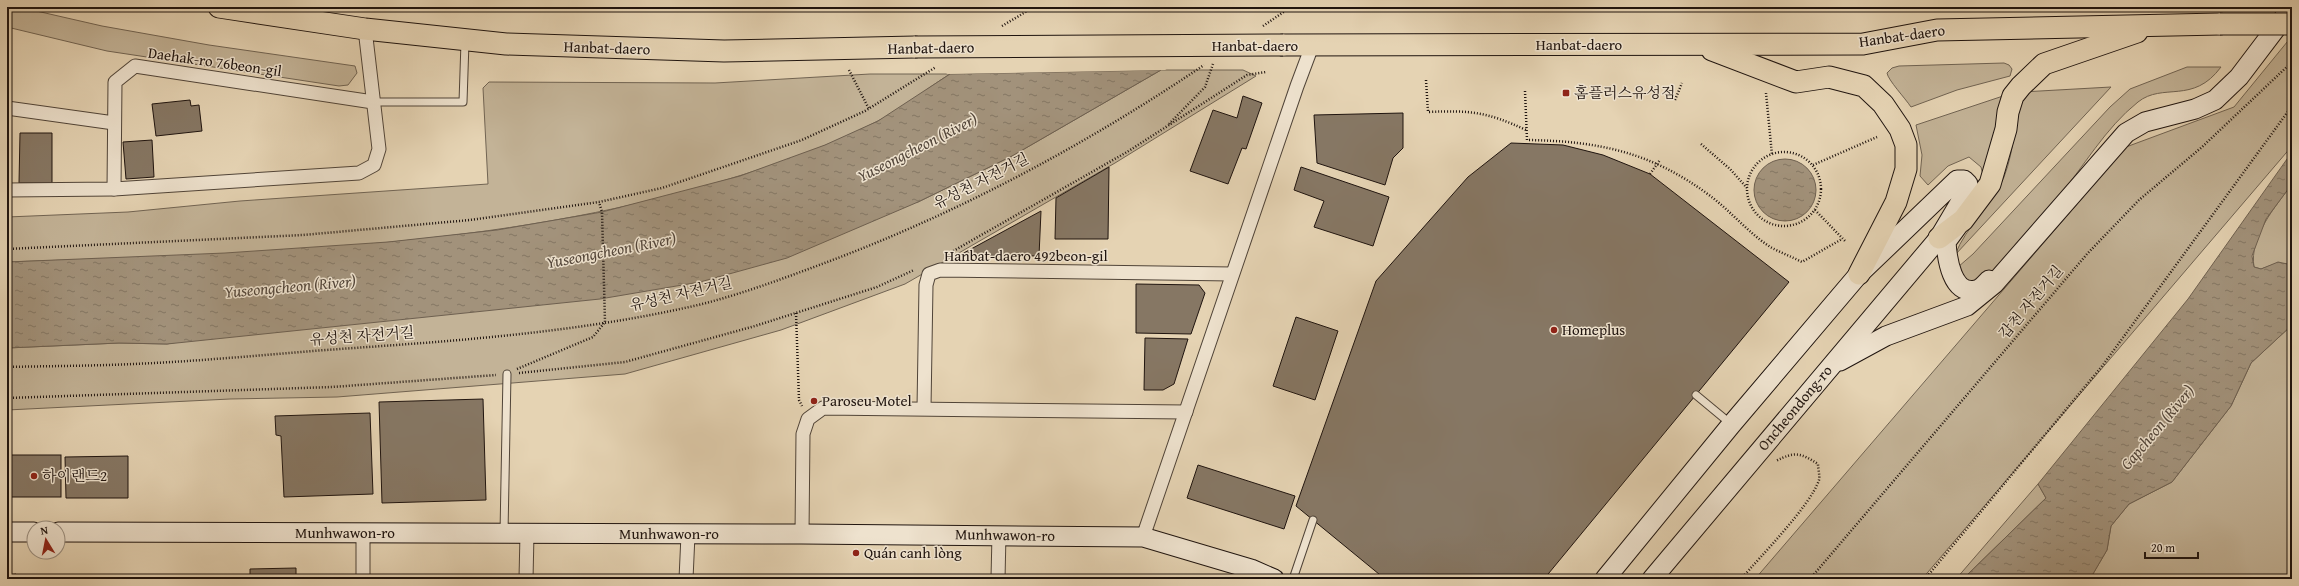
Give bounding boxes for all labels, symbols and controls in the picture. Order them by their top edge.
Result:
street label: Hanbat-daero [1858,19,1947,52]
street label: Hanbat-daero [1536,34,1623,55]
street label: Hanbat-daero [563,35,651,60]
street label: Hanbat-daero [1212,35,1299,56]
street label: Hanbat-daero [888,36,975,59]
street label: Daehak-ro 76beon-gil [147,42,283,81]
place label: 홈플러스유성점 [1574,82,1675,103]
marker: 홈플러스유성점 [1561,88,1571,98]
water label: Yuseongcheon (River) [853,106,981,188]
street label: 유성천 자전거길 [929,147,1032,214]
water label: Yuseongcheon (River) [544,226,678,274]
street label: Hanbat-daero 492beon-gil [944,245,1108,266]
street label: 갑천 자전거길 [1994,260,2068,343]
water label: Yuseongcheon (River) [223,268,357,304]
street label: 유성천 자전거길 [628,272,734,316]
place label: Homeplus [1562,319,1625,340]
street label: 유성천 자전거길 [309,321,415,350]
marker: Homeplus [1549,325,1559,335]
street label: Oncheondong-ro [1753,360,1837,455]
water label: Gapcheon (River) [2114,379,2200,475]
place label: Paroseu Motel [822,390,912,411]
marker: Paroseu Motel [809,396,819,406]
place label: 하이랜드2 [42,465,107,486]
marker: 하이랜드2 [29,471,39,481]
north arrow [26,520,66,560]
text: N [39,522,50,539]
street label: Munhwawon-ro [295,522,395,543]
street label: Munhwawon-ro [619,523,719,544]
street label: Munhwawon-ro [955,523,1055,546]
scale bar [2145,534,2198,560]
text: 20 m [2151,539,2175,556]
place label: Quán canh lòng [864,542,962,563]
marker: Quán canh lòng [851,548,861,558]

